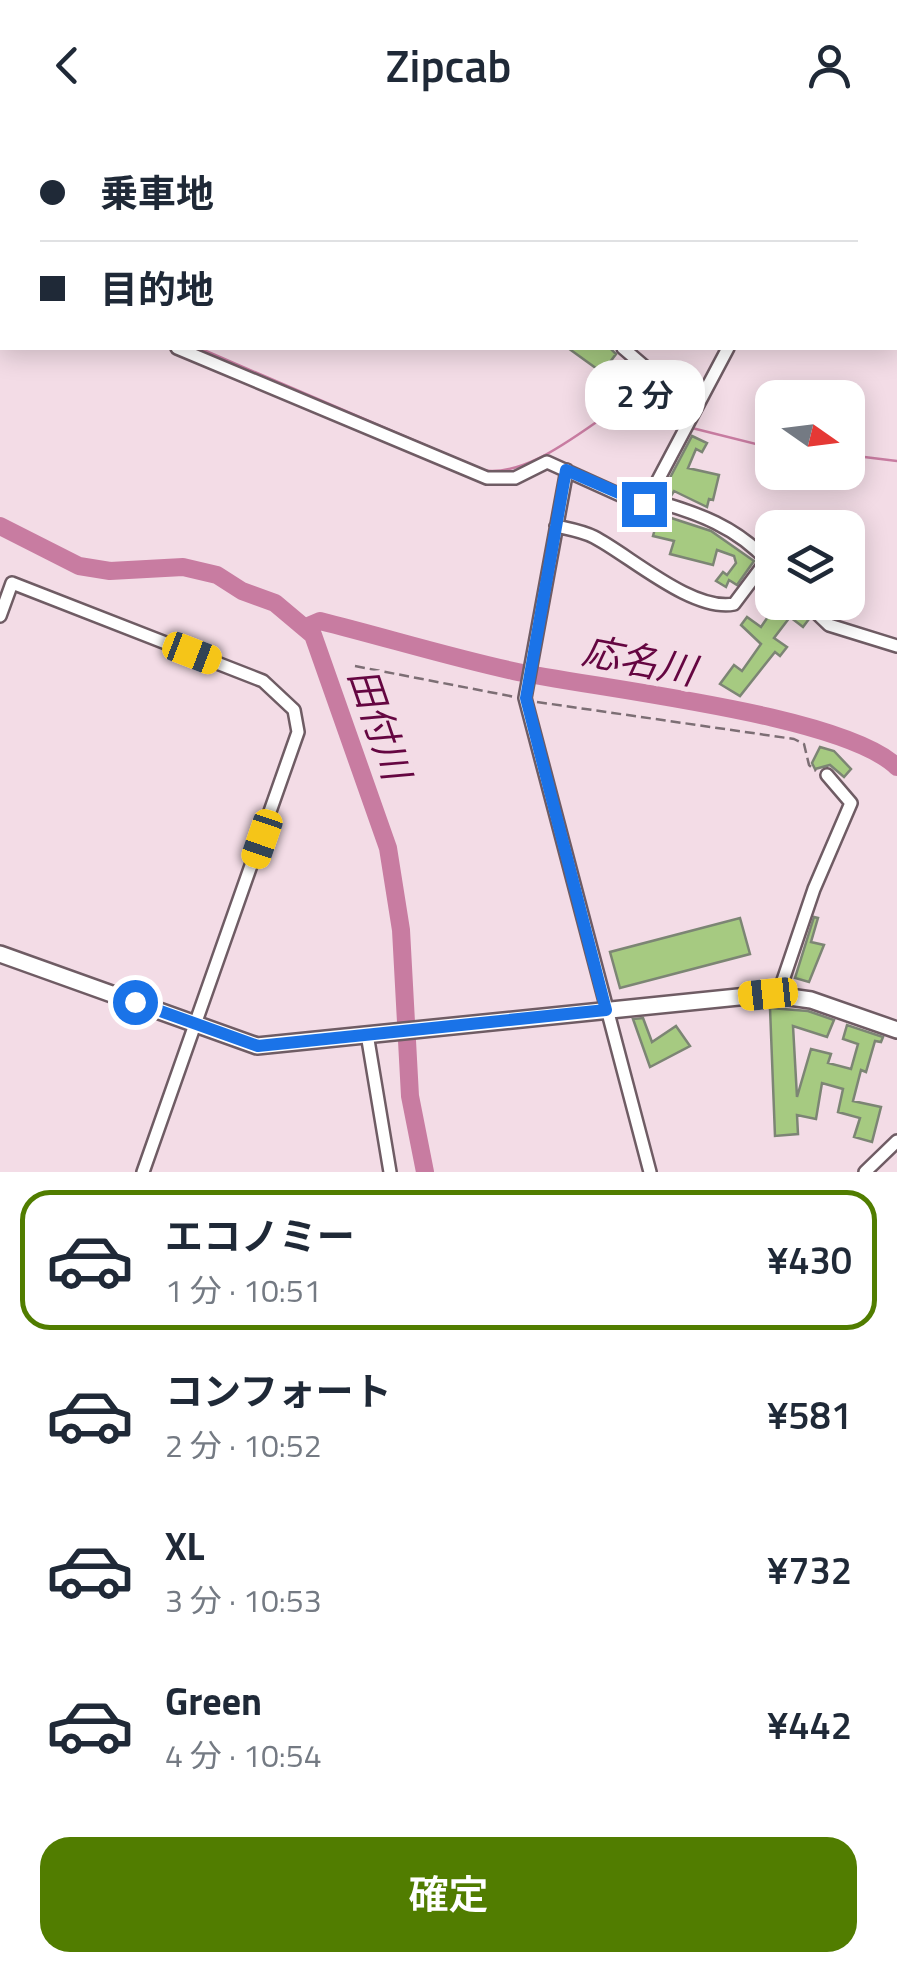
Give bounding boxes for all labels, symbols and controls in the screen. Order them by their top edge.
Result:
text: Zipcab [386,31,511,99]
icon: back [40,38,95,93]
icon: person [802,38,857,93]
text: 乗車地 [100,164,214,222]
text: 目的地 [100,260,214,318]
callout: 2 分 [584,359,704,429]
text: 2 分 [617,371,673,419]
north arrow [755,380,865,490]
map controls [755,380,865,620]
route end [622,482,667,527]
button: layers [755,510,865,620]
water label: 応名川 [578,621,705,700]
car [159,628,225,678]
water label: 田付川 [334,660,427,791]
car [238,806,286,872]
car [737,976,799,1012]
route start [113,980,158,1025]
text: エコノミー [165,1207,355,1265]
icon: car [45,1215,135,1305]
text: ¥430 [767,1231,852,1289]
text: 1 分 · 10:51 [165,1266,322,1314]
text: コンフォート [165,1362,392,1420]
icon: car [45,1370,135,1460]
text: ¥581 [767,1386,852,1444]
text: 2 分 · 10:52 [165,1421,322,1469]
text: XL [165,1517,205,1575]
icon: car [45,1525,135,1615]
text: ¥732 [767,1541,852,1599]
text: 3 分 · 10:53 [165,1576,322,1624]
text: Green [165,1672,262,1730]
icon: car [45,1680,135,1770]
text: ¥442 [767,1696,852,1754]
text: 4 分 · 10:54 [165,1731,322,1779]
button: 確定 [40,1837,857,1952]

